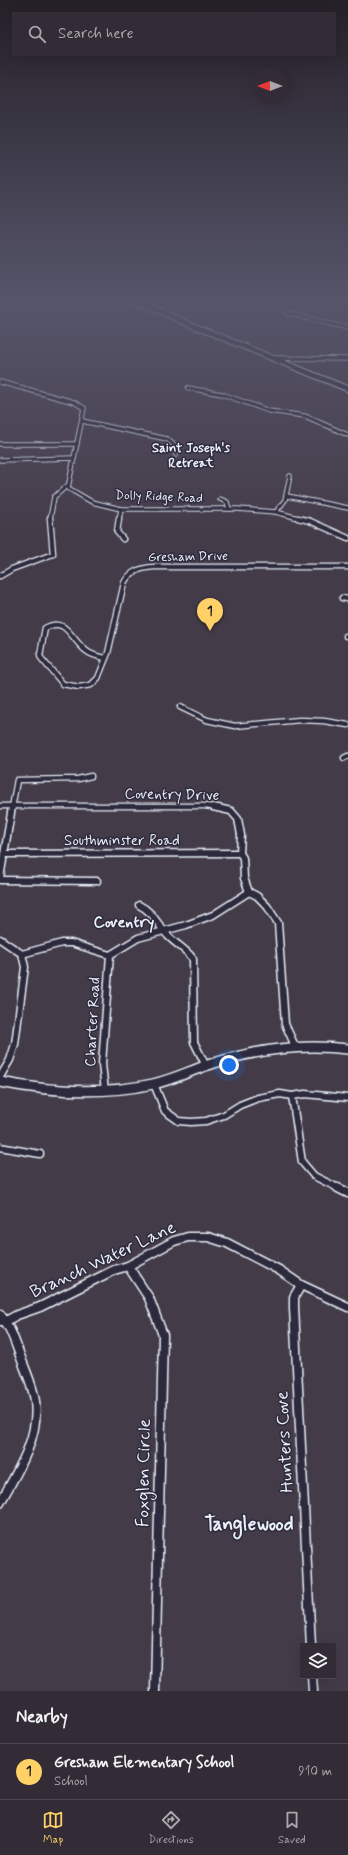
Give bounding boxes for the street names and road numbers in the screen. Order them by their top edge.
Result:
street label: Dolly Ridge Road [115,487,203,507]
street label: Gresham Drive [148,548,228,566]
street label: Coventry Drive [124,784,220,806]
street label: Southminster Road [64,831,180,851]
street label: Charter Road [81,977,105,1067]
street label: Branch Water Lane [26,1216,180,1304]
street label: Hunters Cove [270,1390,300,1493]
street label: Foxglen Circle [131,1419,158,1527]

